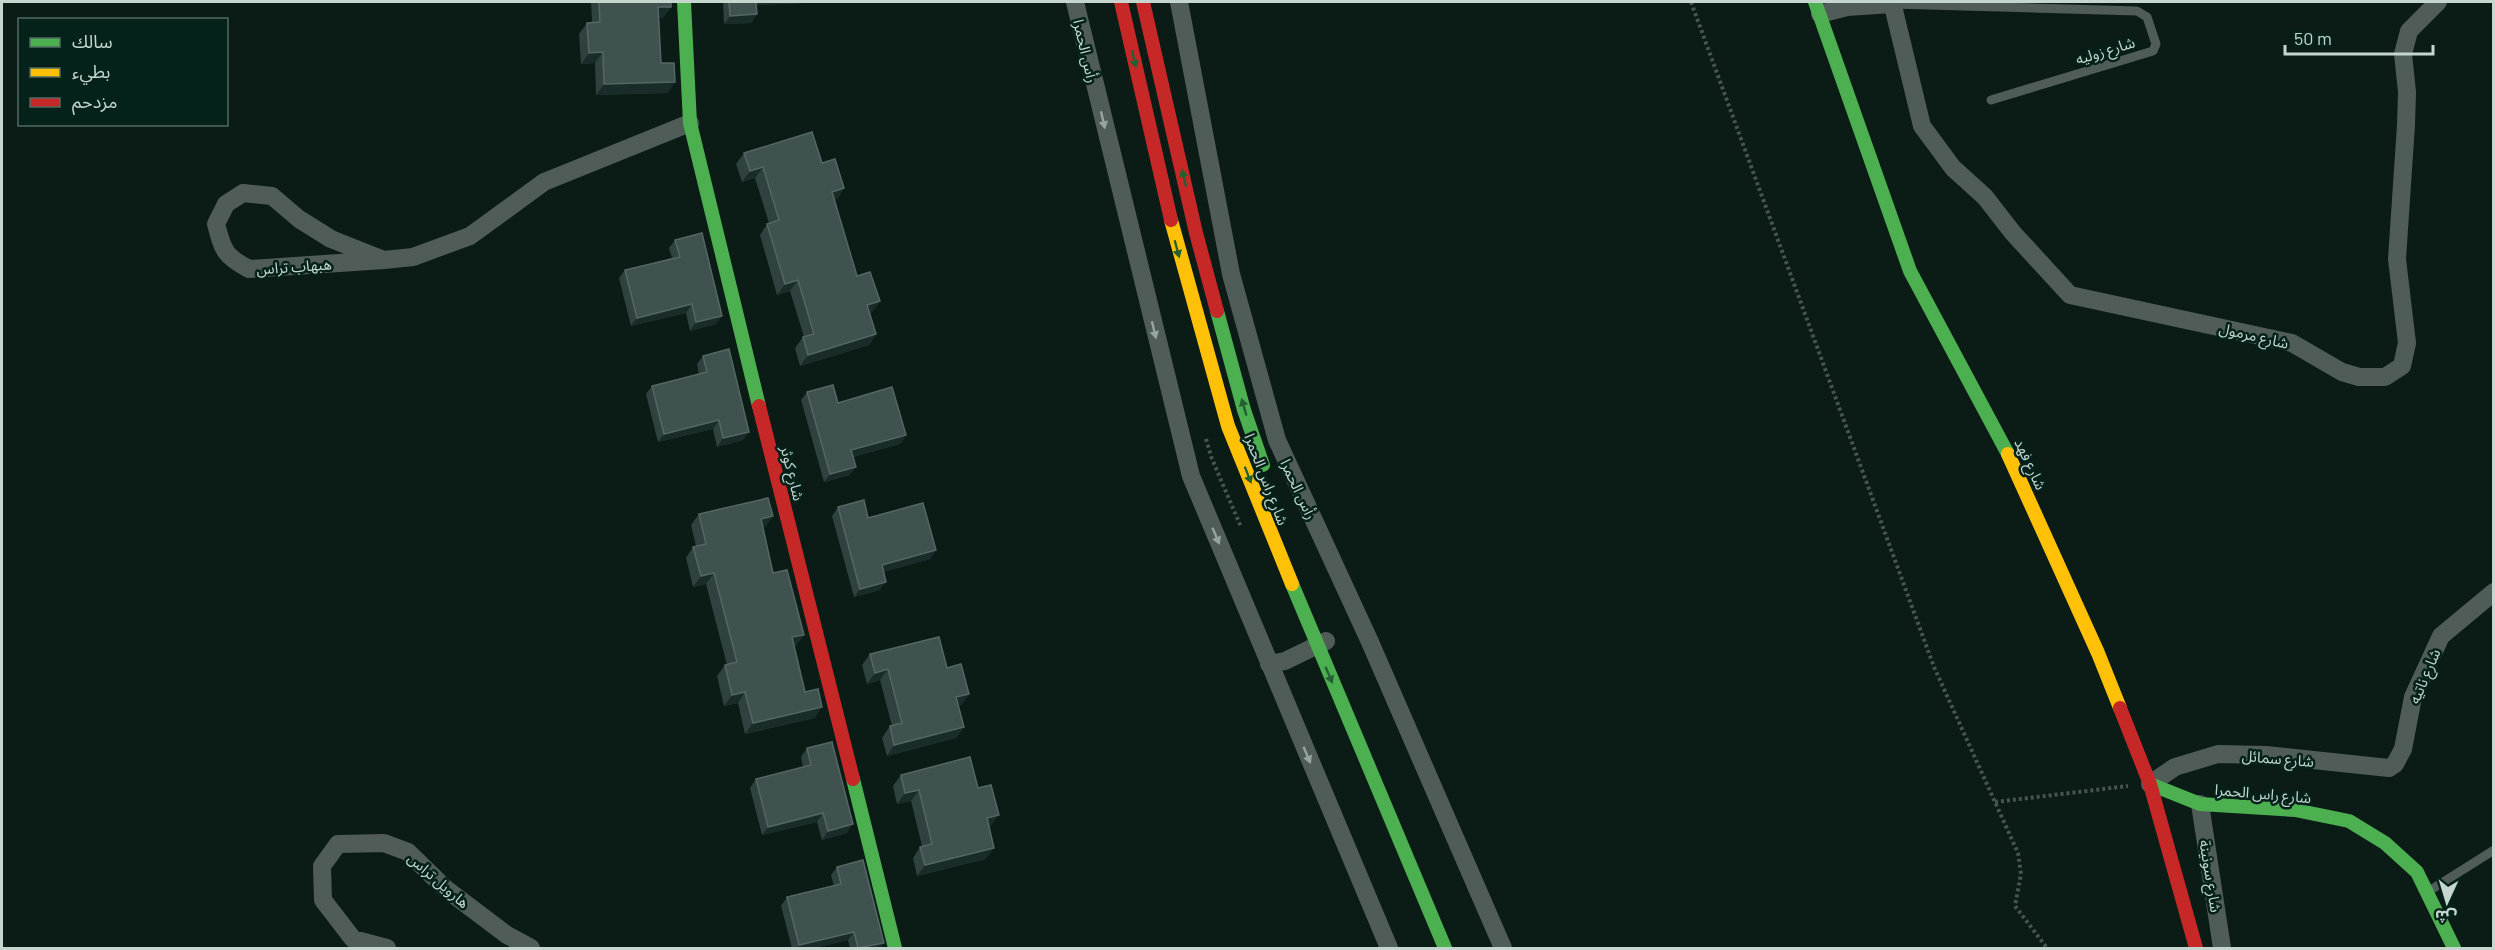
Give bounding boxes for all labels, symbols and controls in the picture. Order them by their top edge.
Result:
street label: رأس الحمرا [1069,17,1102,85]
legend [18,18,228,126]
scale bar [2285,18,2434,56]
text: 50 m [2294,27,2332,49]
text: سالك [72,30,113,52]
street label: شارع زوليه [2073,32,2138,71]
one-way arrow [1130,49,1139,68]
text: بطيء [72,60,110,85]
text: مزدحم [72,90,117,115]
one-way arrow [1098,111,1108,129]
one-way arrow [1178,169,1188,187]
one-way arrow [1173,240,1183,258]
street label: هبهاب تراس [256,254,332,279]
street label: شارع مرمول [2217,318,2291,356]
one-way arrow [1149,320,1159,339]
one-way arrow [1239,398,1248,416]
street label: شارع راس الحمرا [1237,431,1293,529]
street label: شارع فهد [2008,435,2051,494]
street label: شارع كوثر [773,443,809,504]
street label: رأس الحمرا [1276,456,1321,523]
one-way arrow [1243,466,1253,484]
one-way arrow [1212,527,1221,545]
street label: شارع ناتيه [2404,646,2447,708]
one-way arrow [1325,666,1334,684]
one-way arrow [1302,746,1312,764]
street label: شارع سمائل [2241,746,2315,774]
street label: شارع راس الحمرا [2214,780,2312,810]
street label: شارع سونينة [2192,838,2226,914]
street label: هارويل تراس [404,848,473,912]
north arrow [2417,872,2477,932]
text: ش [2434,906,2458,928]

